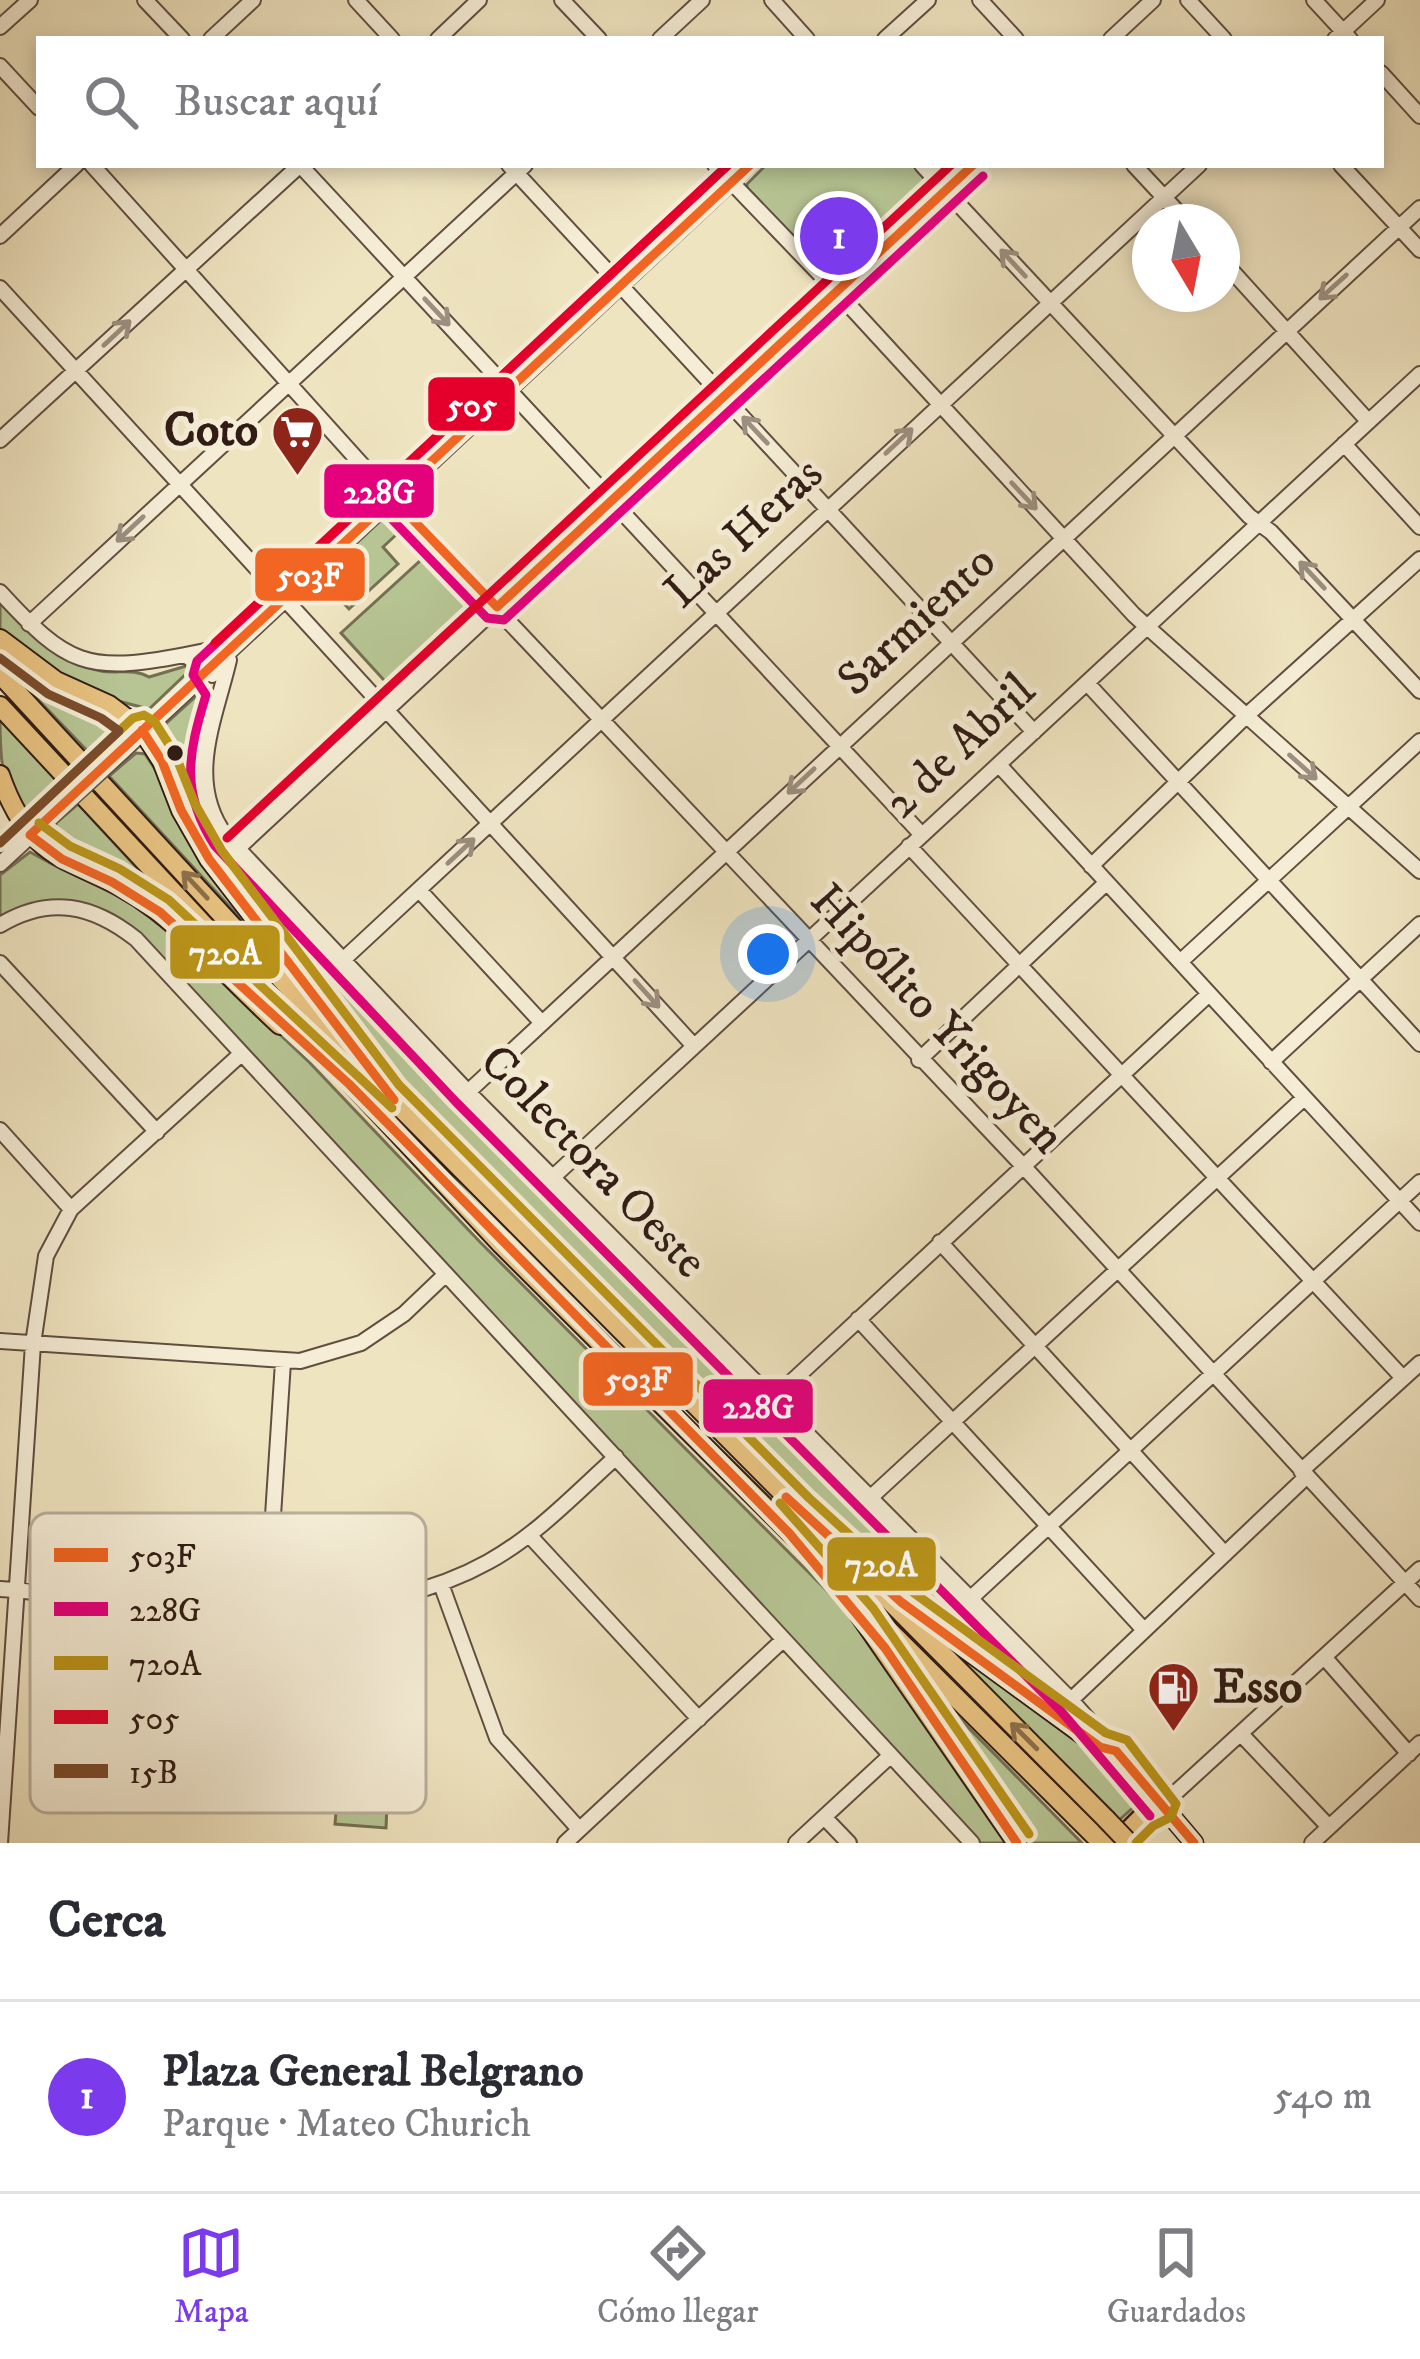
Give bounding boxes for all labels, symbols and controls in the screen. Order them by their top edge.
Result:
search box [36,36,1384,168]
icon: search [78,69,144,135]
text: Buscar aquí [174,74,379,130]
pin: 1 [800,191,878,281]
north arrow [1132,204,1240,312]
one-way arrow [1000,249,1028,278]
one-way arrow [1319,273,1349,300]
one-way arrow [422,296,451,326]
one-way arrow [102,320,132,347]
line badge: 505 [426,375,517,433]
text: 505 [446,386,498,427]
place label: Coto [164,401,258,461]
supermarket icon: Coto [269,403,325,477]
one-way arrow [742,416,769,446]
one-way arrow [884,428,914,456]
street label: Las Heras [652,445,836,621]
line badge: 228G [322,462,436,520]
text: 228G [343,473,415,514]
one-way arrow [1010,480,1037,510]
one-way arrow [116,515,146,543]
street label: Sarmiento [825,532,1009,710]
line badge: 503F [253,546,367,603]
text: 503F [276,556,344,597]
one-way arrow [1298,561,1326,590]
street label: 2 de Abril [872,661,1049,832]
unlabelled marker [164,742,186,764]
one-way arrow [1288,753,1318,780]
one-way arrow [787,766,816,794]
one-way arrow [446,837,475,865]
one-way arrow [182,871,209,901]
street label: Hipólito Yrigoyen [797,872,1077,1166]
line badge: 720A [168,923,282,981]
your location [738,924,798,984]
text: 720A [189,934,262,975]
one-way arrow [633,978,660,1008]
street label: Colectora Oeste [466,1032,720,1292]
line badge: 503F [581,1350,695,1408]
text: 503F [604,1360,672,1401]
line badge: 228G [701,1377,815,1435]
text: 228G [722,1388,794,1429]
legend [30,1513,426,1813]
line badge: 720A [825,1535,938,1593]
text: 503F [129,1537,196,1578]
text: 720A [845,1546,918,1587]
text: 228G [129,1591,201,1632]
text: 720A [129,1645,202,1686]
place label: Esso [1213,1658,1302,1718]
fuel station icon: Esso [1146,1660,1202,1734]
text: 505 [129,1699,180,1740]
one-way arrow [1010,1722,1039,1751]
text: 15B [129,1753,178,1794]
text: Cerca [48,1889,165,1953]
text: Plaza General Belgrano [162,2044,584,2100]
text: 1 [80,2072,94,2121]
text: 540 m [1274,2072,1372,2121]
text: Parque · Mateo Churich [162,2100,531,2149]
tab: Mapa [174,2220,249,2333]
tab: Cómo llegar [597,2220,759,2333]
tab: Guardados [1107,2220,1246,2333]

